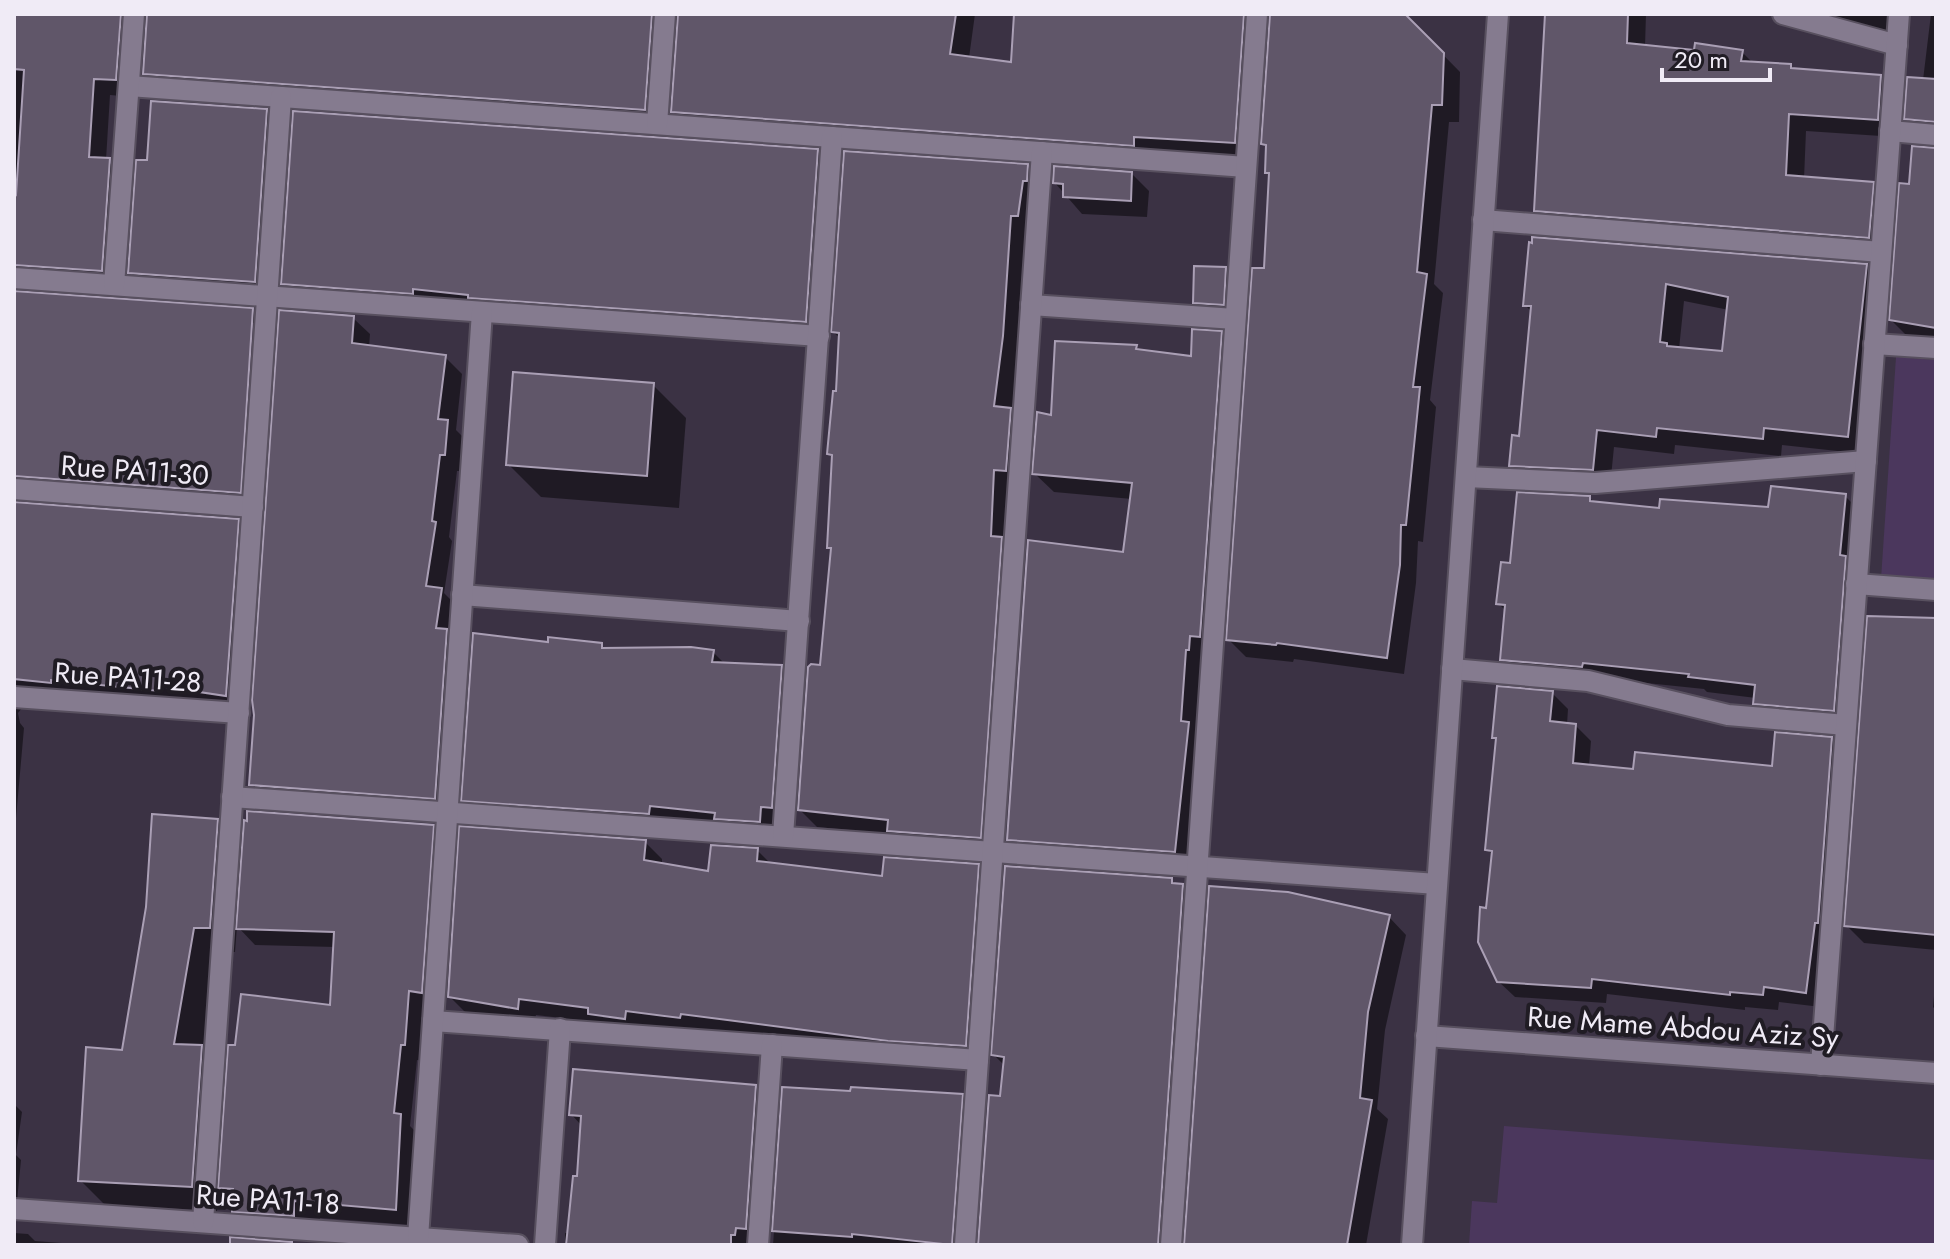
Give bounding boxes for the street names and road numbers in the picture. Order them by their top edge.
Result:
street label: Rue PA11-30 [60,445,210,496]
street label: Rue PA11-28 [53,652,203,703]
street label: Rue Mame Abdou Aziz Sy [1526,996,1841,1059]
street label: Rue PA11-18 [195,1174,341,1225]

